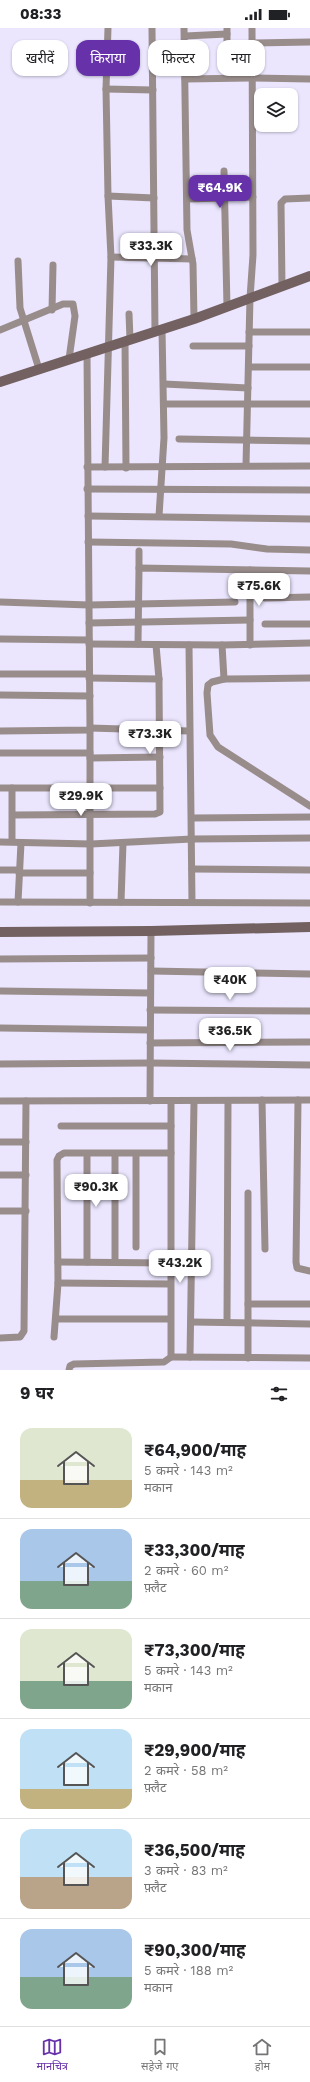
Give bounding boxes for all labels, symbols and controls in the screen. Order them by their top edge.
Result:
text: 08:33 [20,5,61,23]
chip: खरीदें [12,40,68,76]
chip: किराया [76,40,140,76]
chip: फ़िल्टर [148,40,209,76]
chip: नया [217,40,265,76]
map controls [254,88,298,132]
button: layers [254,88,298,132]
pin: ₹64.9K [187,175,253,209]
text: ₹64.9K [198,180,242,195]
pin: ₹33.3K [118,233,184,267]
text: ₹33.3K [129,238,173,253]
pin: ₹75.6K [226,573,292,607]
text: ₹75.6K [237,578,281,593]
pin: ₹73.3K [117,721,183,755]
text: ₹73.3K [128,726,172,741]
pin: ₹29.9K [48,783,114,817]
text: ₹29.9K [59,788,103,803]
pin: ₹40K [206,967,254,1001]
text: ₹40K [213,972,247,987]
pin: ₹36.5K [197,1018,263,1052]
text: ₹36.5K [208,1023,252,1038]
pin: ₹90.3K [63,1174,129,1208]
text: ₹90.3K [74,1179,118,1194]
pin: ₹43.2K [147,1250,213,1284]
text: ₹43.2K [158,1255,202,1270]
text: 9 घर [20,1383,54,1403]
icon: filters [268,1383,290,1405]
text: ₹64,900/माह [144,1440,246,1460]
icon: home [52,1444,100,1492]
text: 5 कमरे · 143 m² [144,1463,233,1478]
text: मकान [144,1480,172,1495]
text: ₹33,300/माह [144,1540,245,1560]
icon: home [52,1545,100,1593]
text: 2 कमरे · 60 m² [144,1563,228,1578]
text: फ़्लैट [144,1580,167,1595]
text: ₹73,300/माह [144,1640,245,1660]
icon: home [52,1645,100,1693]
text: 5 कमरे · 143 m² [144,1663,233,1678]
text: मकान [144,1680,172,1695]
text: ₹29,900/माह [144,1740,245,1760]
icon: home [52,1745,100,1793]
text: 2 कमरे · 58 m² [144,1763,228,1778]
text: फ़्लैट [144,1780,167,1795]
text: ₹36,500/माह [144,1840,245,1860]
icon: home [52,1845,100,1893]
text: 3 कमरे · 83 m² [144,1863,228,1878]
text: फ़्लैट [144,1880,167,1895]
text: ₹90,300/माह [144,1940,246,1960]
icon: home [52,1945,100,1993]
text: 5 कमरे · 188 m² [144,1963,233,1978]
text: मकान [144,1980,172,1995]
tab: मानचित्र [37,2036,68,2074]
tab: सहेजे गए [141,2036,178,2074]
tab: होम [251,2036,273,2074]

